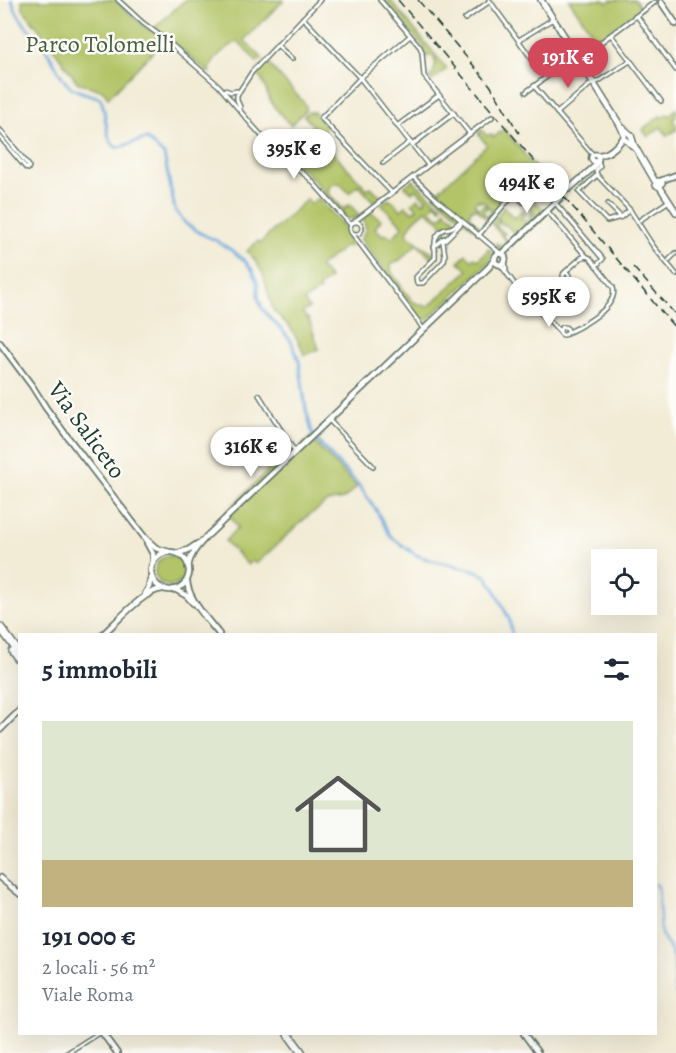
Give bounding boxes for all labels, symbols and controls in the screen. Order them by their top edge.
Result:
park label: Parco Tolomelli [25,28,175,60]
pin: 191K € [519,38,617,89]
text: 191K € [542,44,594,71]
pin: 395K € [245,129,343,180]
text: 395K € [267,135,321,162]
pin: 494K € [478,163,576,214]
text: 494K € [499,169,555,196]
pin: 595K € [500,277,598,328]
text: 595K € [522,283,576,310]
street label: Via Saliceto [40,374,133,485]
pin: 316K € [202,427,300,478]
text: 316K € [224,433,278,460]
map controls [591,549,657,615]
button: locate [591,549,657,615]
text: 5 immobili [42,652,158,687]
icon: filters [600,653,633,686]
icon: home [284,760,392,868]
text: 191 000 € [42,919,136,954]
text: 2 locali · 56 m² [42,954,155,981]
text: Viale Roma [42,981,134,1008]

